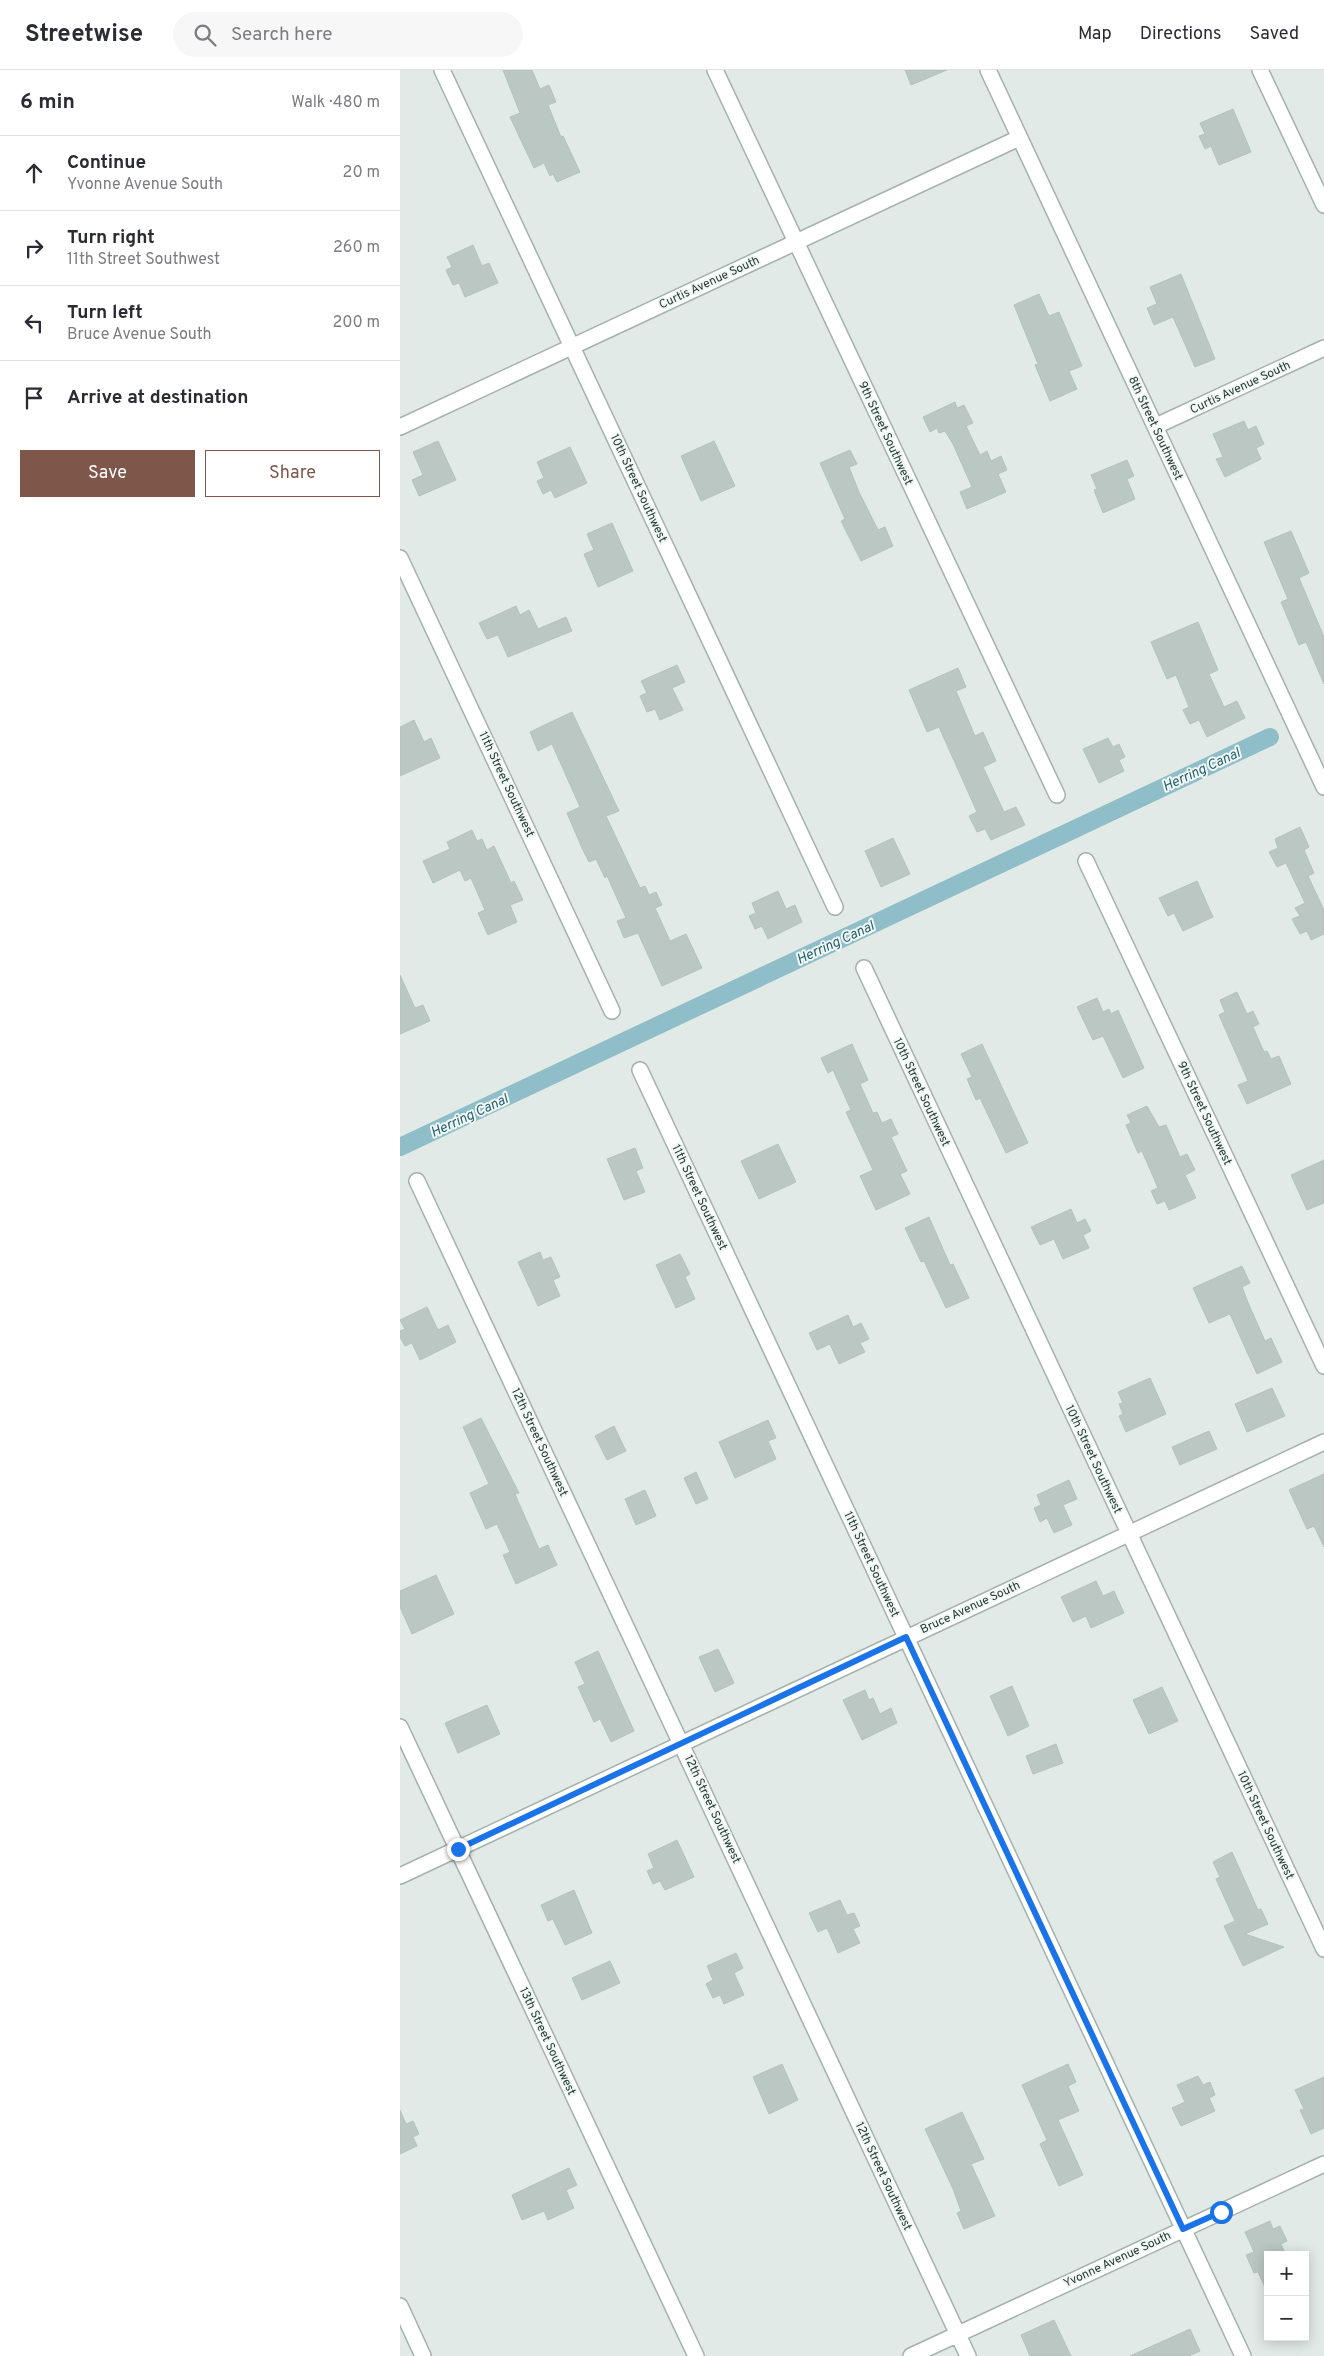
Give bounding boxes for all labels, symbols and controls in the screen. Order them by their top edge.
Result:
search box [173,12,523,57]
text: Streetwise [25,20,143,50]
icon: search [191,21,219,49]
text: Search here [231,23,333,47]
text: Map [1078,23,1112,46]
text: Directions [1140,23,1222,46]
text: Saved [1250,23,1299,46]
text: 6 min [20,89,75,116]
text: Walk · 480 m [291,93,380,113]
text: Continue [67,151,146,175]
icon: ahead [20,159,48,187]
text: 20 m [343,163,380,183]
text: Yvonne Avenue South [67,175,223,195]
text: Turn right [67,226,155,250]
icon: right [20,234,48,262]
text: 260 m [333,238,380,258]
text: 11th Street Southwest [67,250,220,270]
street label: Curtis Avenue South [657,253,762,313]
text: Turn left [67,301,143,325]
icon: left [20,309,48,337]
text: 200 m [332,313,380,333]
text: Bruce Avenue South [67,325,212,345]
street label: Curtis Avenue South [1188,358,1293,418]
street label: 8th Street Southwest [1124,374,1186,483]
street label: 9th Street Southwest [854,379,916,488]
icon: arrive [20,384,48,412]
text: Arrive at destination [67,386,248,410]
street label: 10th Street Southwest [606,432,670,545]
button: Save [20,450,195,497]
button: Share [205,450,380,497]
street label: 11th Street Southwest [475,729,538,840]
water label: Herring Canal [1160,744,1244,796]
water label: Herring Canal [794,917,878,969]
street label: 10th Street Southwest [889,1036,953,1149]
street label: 9th Street Southwest [1173,1059,1235,1168]
water label: Herring Canal [428,1090,512,1142]
street label: 11th Street Southwest [668,1142,731,1253]
street label: 12th Street Southwest [507,1386,571,1499]
street label: 10th Street Southwest [1061,1403,1125,1516]
street label: 11th Street Southwest [840,1509,903,1620]
street label: Bruce Avenue South [918,1578,1023,1638]
street label: 12th Street Southwest [680,1753,744,1866]
street label: 10th Street Southwest [1233,1769,1297,1882]
route end [447,1838,470,1861]
street label: 13th Street Southwest [515,1985,579,2098]
street label: 12th Street Southwest [851,2120,915,2233]
route start [1210,2201,1233,2224]
street label: Yvonne Avenue South [1061,2228,1174,2292]
map controls [1264,2251,1309,2341]
button: + [1264,2251,1309,2296]
button: − [1264,2296,1309,2341]

